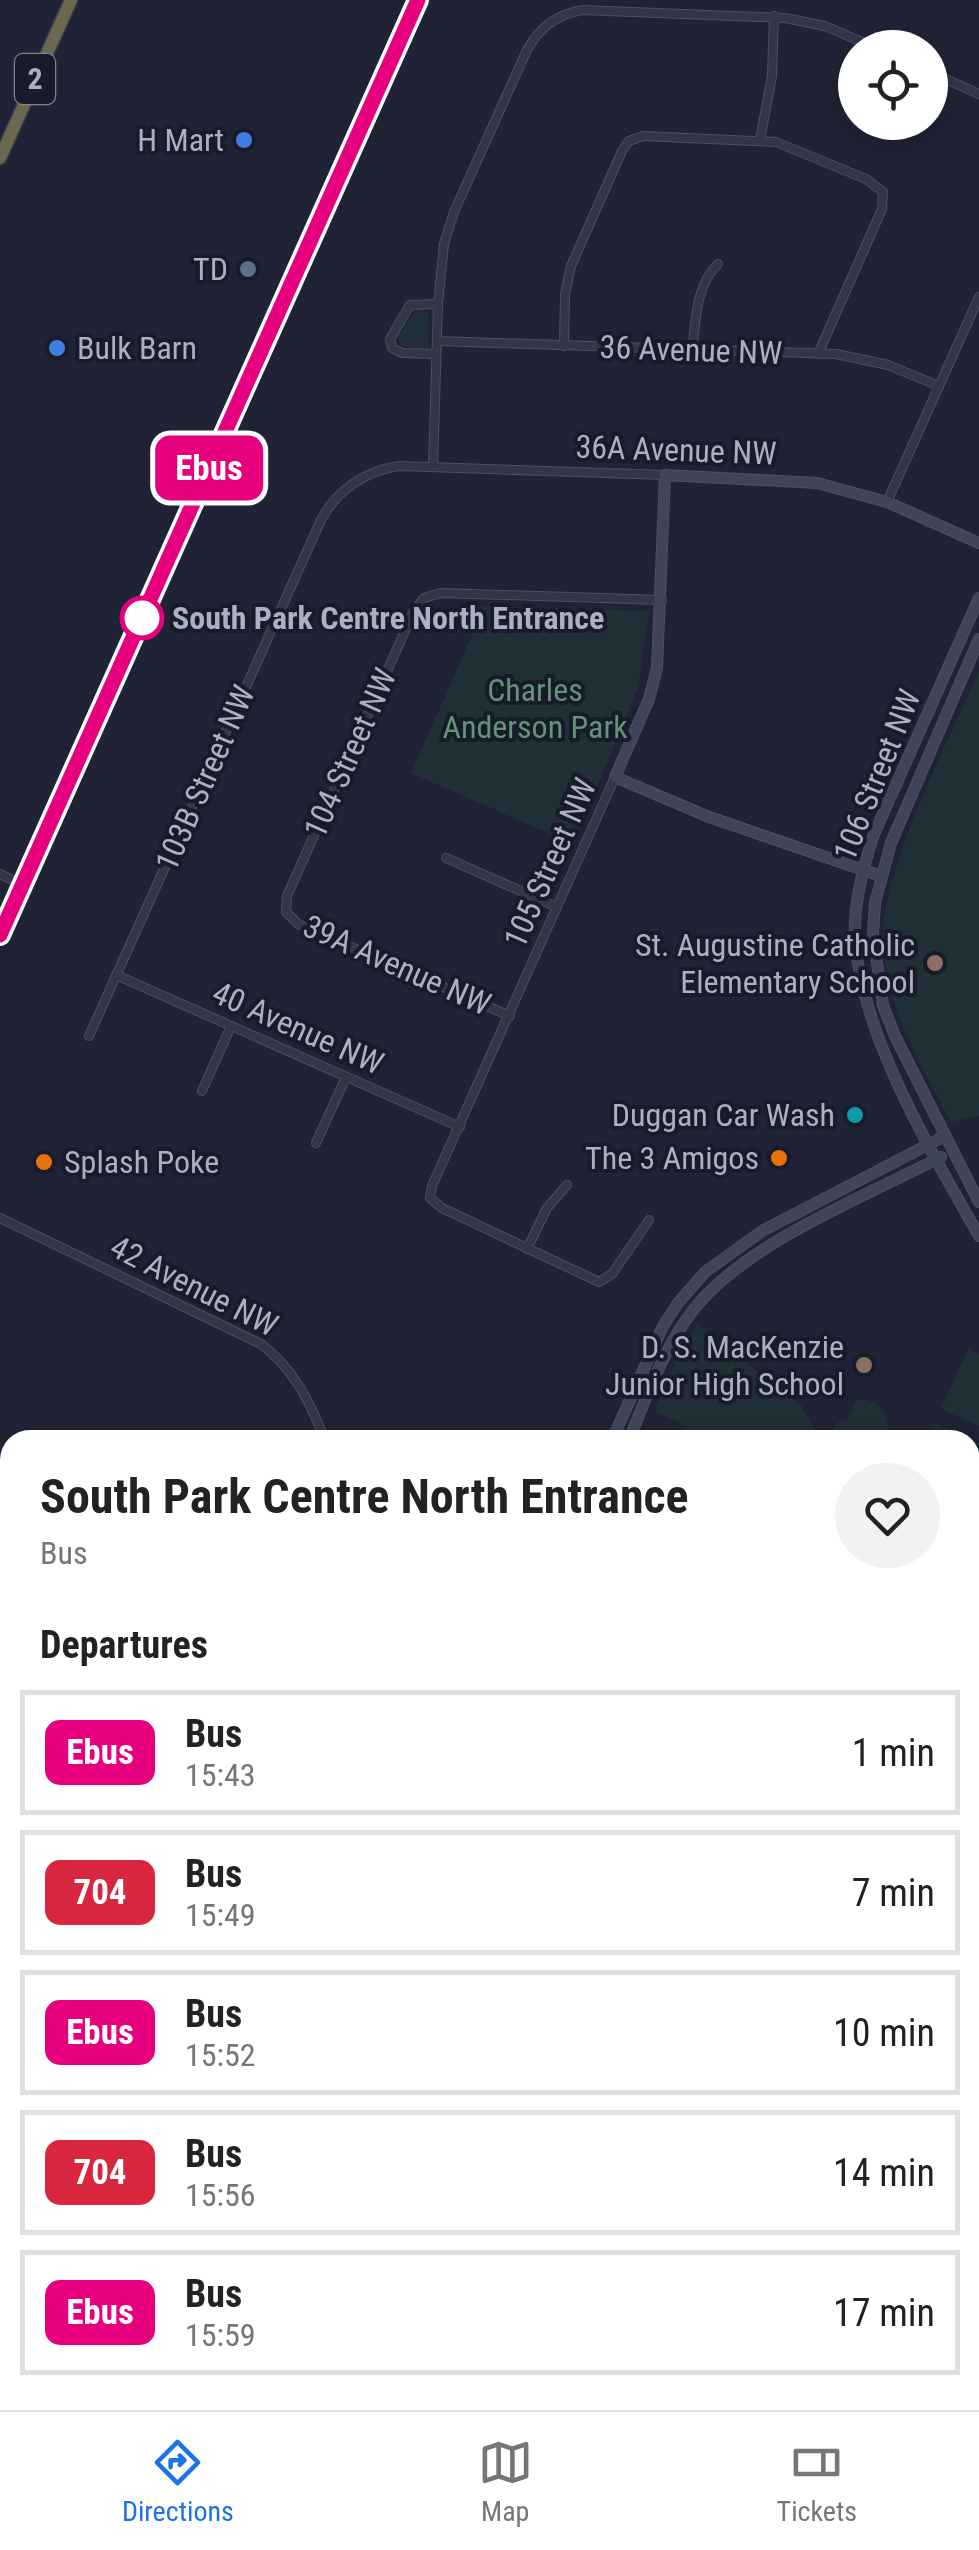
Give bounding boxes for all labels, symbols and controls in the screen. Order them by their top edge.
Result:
map controls [838,30,948,140]
button: locate [838,30,948,140]
road number: 2 [15,54,55,104]
place label: H Mart [137,121,224,159]
marker: H Mart [233,129,255,151]
place label: TD [193,250,228,288]
marker: TD [237,258,259,280]
street label: 36 Avenue NW [599,328,783,372]
place label: Bulk Barn [77,329,197,367]
marker: Bulk Barn [46,337,68,359]
street label: 36A Avenue NW [575,428,777,472]
line badge: Ebus [139,436,279,500]
text: Ebus [175,448,243,489]
marker: South Park Centre North Entrance [121,597,163,639]
place label: South Park Centre North Entrance [172,599,604,637]
street label: 104 Street NW [296,662,404,844]
park label: Charles Anderson Park [442,671,628,746]
street label: 103B Street NW [147,679,263,877]
street label: 106 Street NW [825,684,929,866]
street label: 105 Street NW [496,772,604,954]
street label: 39A Avenue NW [297,907,497,1023]
place label: St. Augustine Catholic Elementary School [635,926,915,1001]
marker: St. Augustine Catholic Elementary School [924,952,946,974]
street label: 40 Avenue NW [207,974,389,1082]
place label: Duggan Car Wash [612,1096,835,1134]
marker: Duggan Car Wash [844,1104,866,1126]
place label: The 3 Amigos [585,1139,759,1177]
place label: Splash Poke [64,1143,219,1181]
marker: The 3 Amigos [768,1147,790,1169]
marker: Splash Poke [33,1151,55,1173]
street label: 42 Avenue NW [104,1228,284,1344]
place label: D. S. MacKenzie Junior High School [605,1328,844,1403]
marker: D. S. MacKenzie Junior High School [853,1354,875,1376]
button: heart [835,1463,940,1568]
text: South Park Centre North Entrance [40,1468,689,1525]
text: Bus [40,1534,88,1572]
text: Departures [40,1623,208,1667]
text: Bus [185,1712,242,1756]
text: 1 min [852,1731,935,1775]
text: Ebus [66,1732,134,1773]
text: 15:43 [185,1756,256,1794]
text: Bus [185,1852,242,1896]
text: 7 min [852,1871,935,1915]
text: 704 [73,1872,127,1913]
text: 15:49 [185,1896,256,1934]
text: Bus [185,1992,242,2036]
text: 10 min [833,2011,935,2055]
text: Ebus [66,2012,134,2053]
text: 15:52 [185,2036,256,2074]
text: Bus [185,2132,242,2176]
text: 14 min [833,2151,935,2195]
text: 704 [73,2152,127,2193]
text: 15:56 [185,2176,256,2214]
text: Bus [185,2272,242,2316]
text: 17 min [833,2291,935,2335]
text: Ebus [66,2292,134,2333]
text: 15:59 [185,2316,256,2354]
tab: Directions [122,2435,234,2528]
tab: Map [478,2435,533,2528]
tab: Tickets [777,2435,857,2528]

